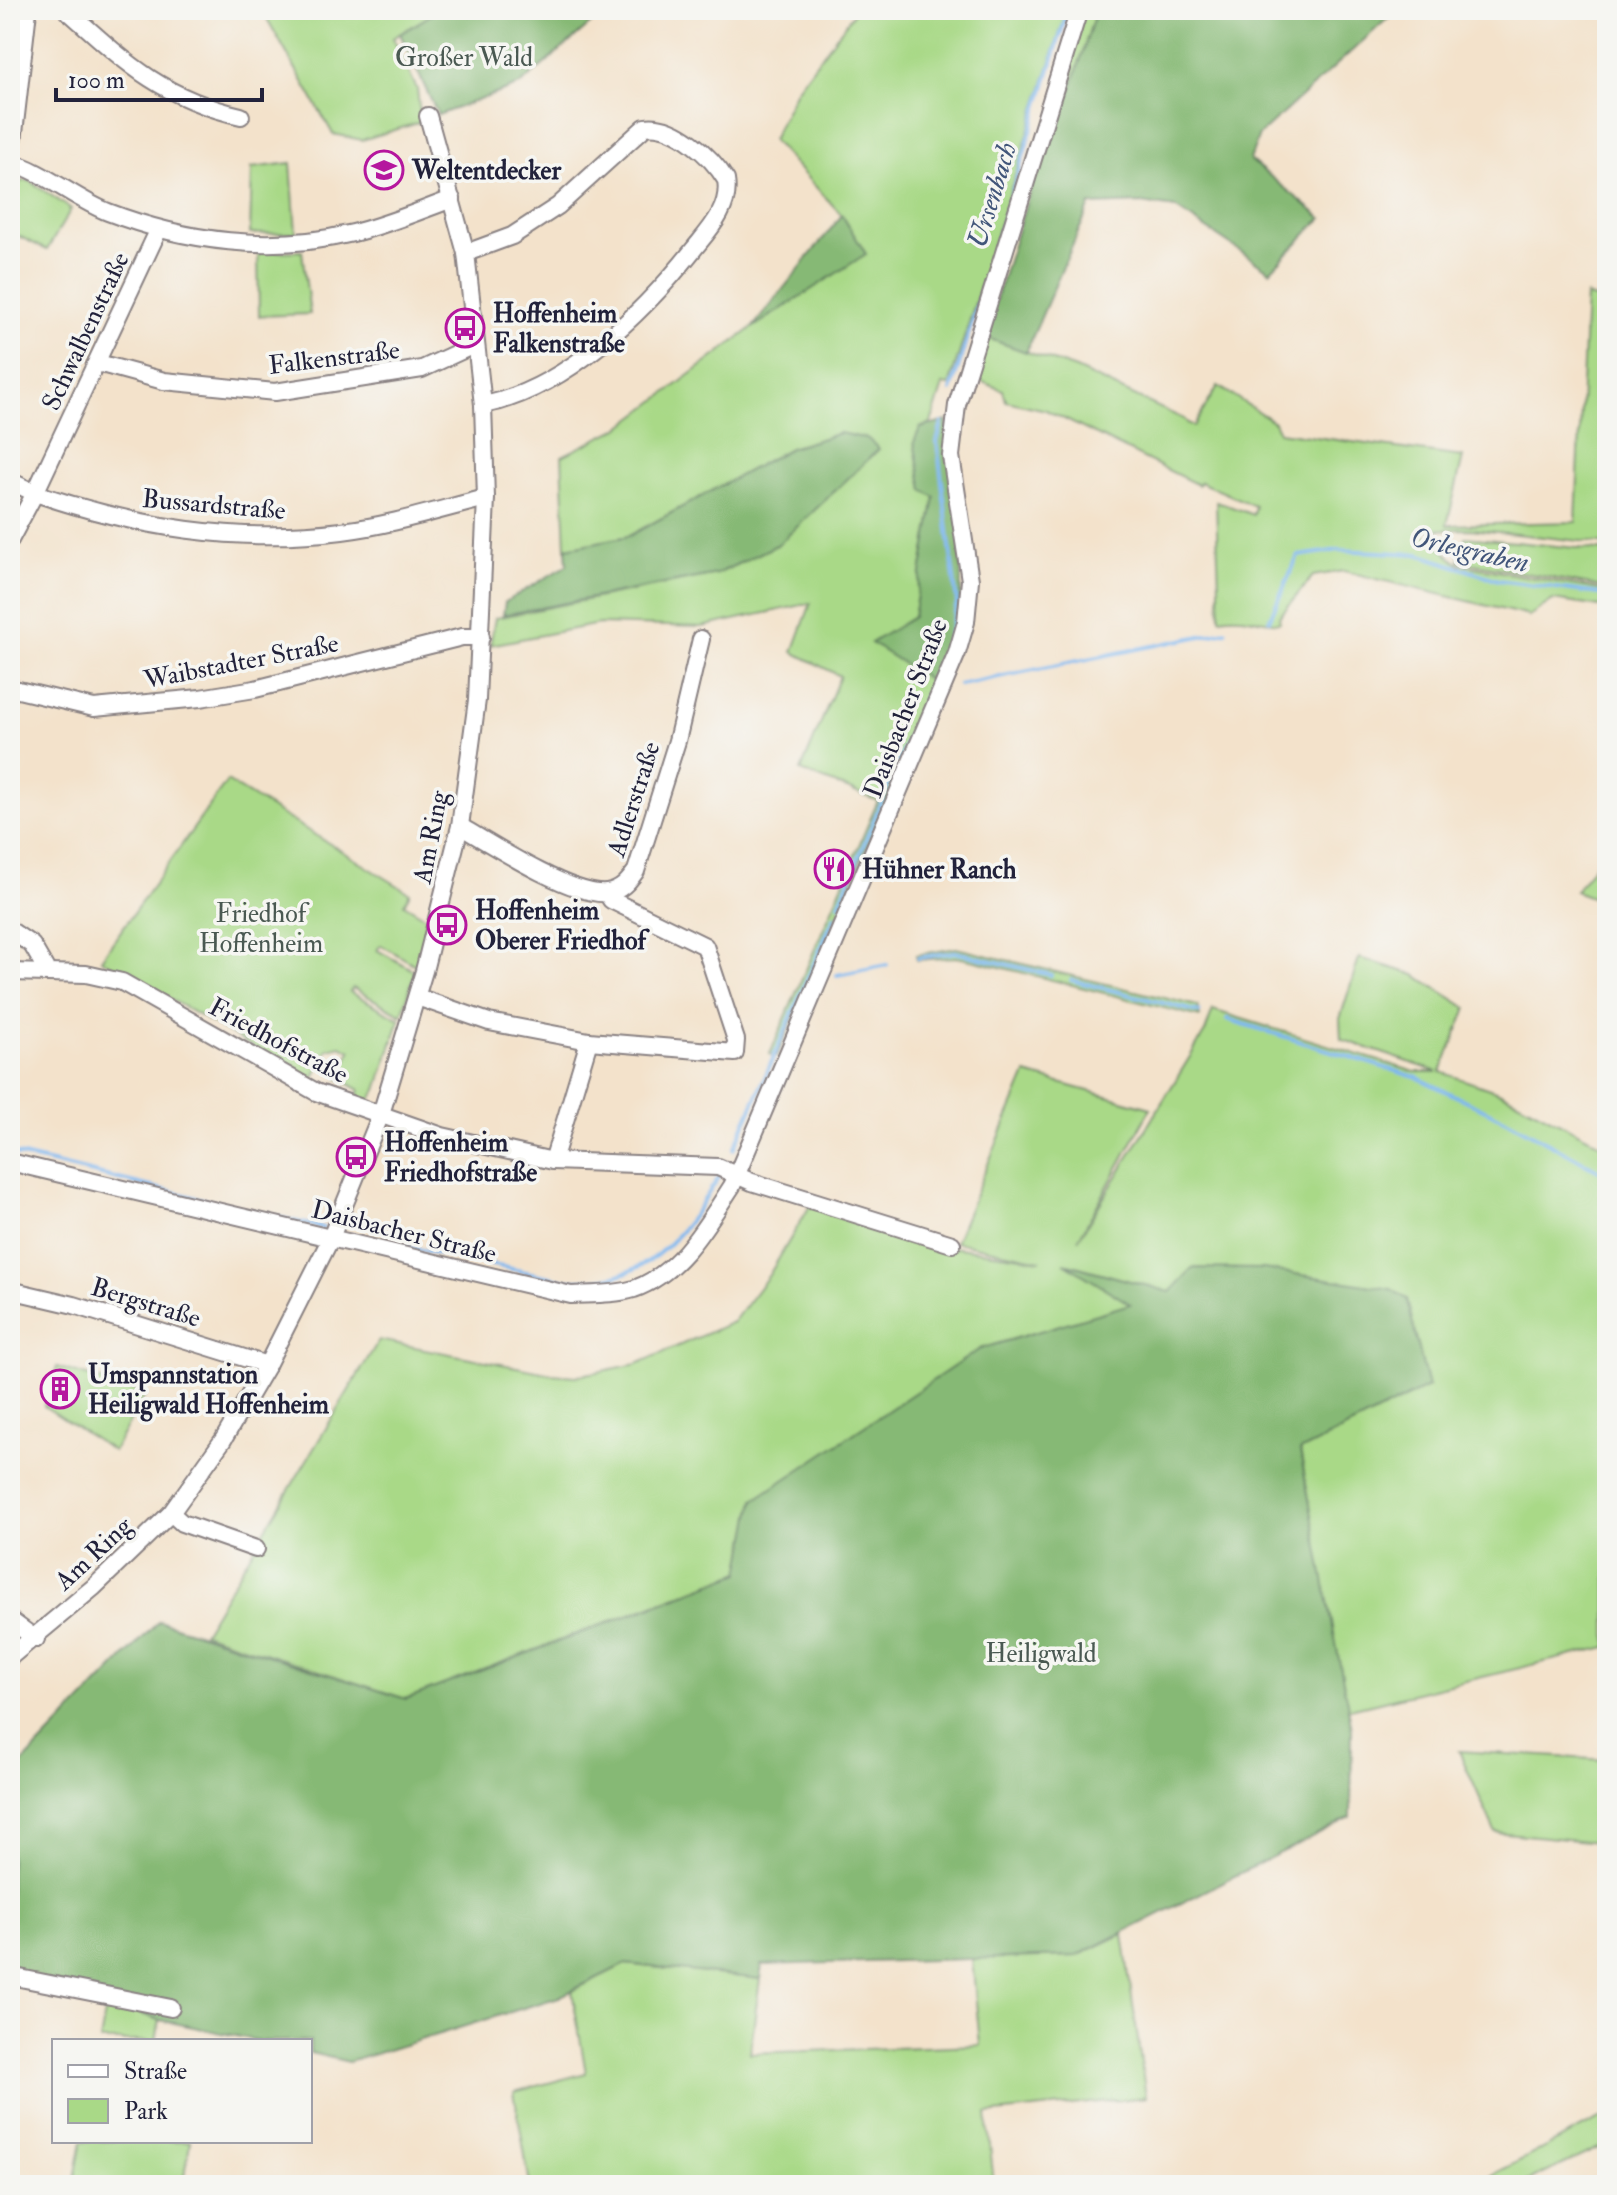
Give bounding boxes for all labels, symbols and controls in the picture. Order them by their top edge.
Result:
park label: Großer Wald [395,42,533,74]
scale bar [56,52,262,102]
text: 100 m [68,65,125,96]
water label: Ursenbach [960,138,1025,253]
school or university icon: Weltentdecker [363,149,405,191]
place label: Weltentdecker [411,155,561,187]
street label: Schwalbenstraße [35,247,137,416]
place label: Hoffenheim Falkenstraße [493,298,625,360]
bus stop icon: Hoffenheim Falkenstraße [444,307,486,349]
street label: Falkenstraße [267,334,402,382]
street label: Bussardstraße [141,483,287,527]
water label: Orlesgraben [1407,520,1532,581]
street label: Daisbacher Straße [857,614,955,803]
street label: Waibstadter Straße [140,627,341,697]
street label: Adlerstraße [600,738,668,862]
street label: Am Ring [406,787,456,887]
restaurant icon: Hühner Ranch [813,848,855,890]
place label: Hühner Ranch [862,854,1017,886]
place label: Hoffenheim Oberer Friedhof [475,895,650,957]
park label: Friedhof Hoffenheim [199,898,323,960]
bus stop icon: Hoffenheim Oberer Friedhof [426,904,468,946]
street label: Friedhofstraße [203,991,354,1091]
place label: Hoffenheim Friedhofstraße [384,1127,537,1189]
bus stop icon: Hoffenheim Friedhofstraße [335,1136,377,1178]
street label: Daisbacher Straße [308,1194,500,1270]
street label: Bergstraße [87,1271,204,1335]
place label: Umspannstation Heiligwald Hoffenheim [88,1359,330,1422]
building icon: Umspannstation Heiligwald Hoffenheim [39,1368,81,1410]
street label: Am Ring [48,1509,140,1598]
park label: Heiligwald [985,1638,1097,1670]
legend [52,2039,312,2143]
text: Straße [124,2056,187,2087]
text: Park [124,2096,168,2127]

